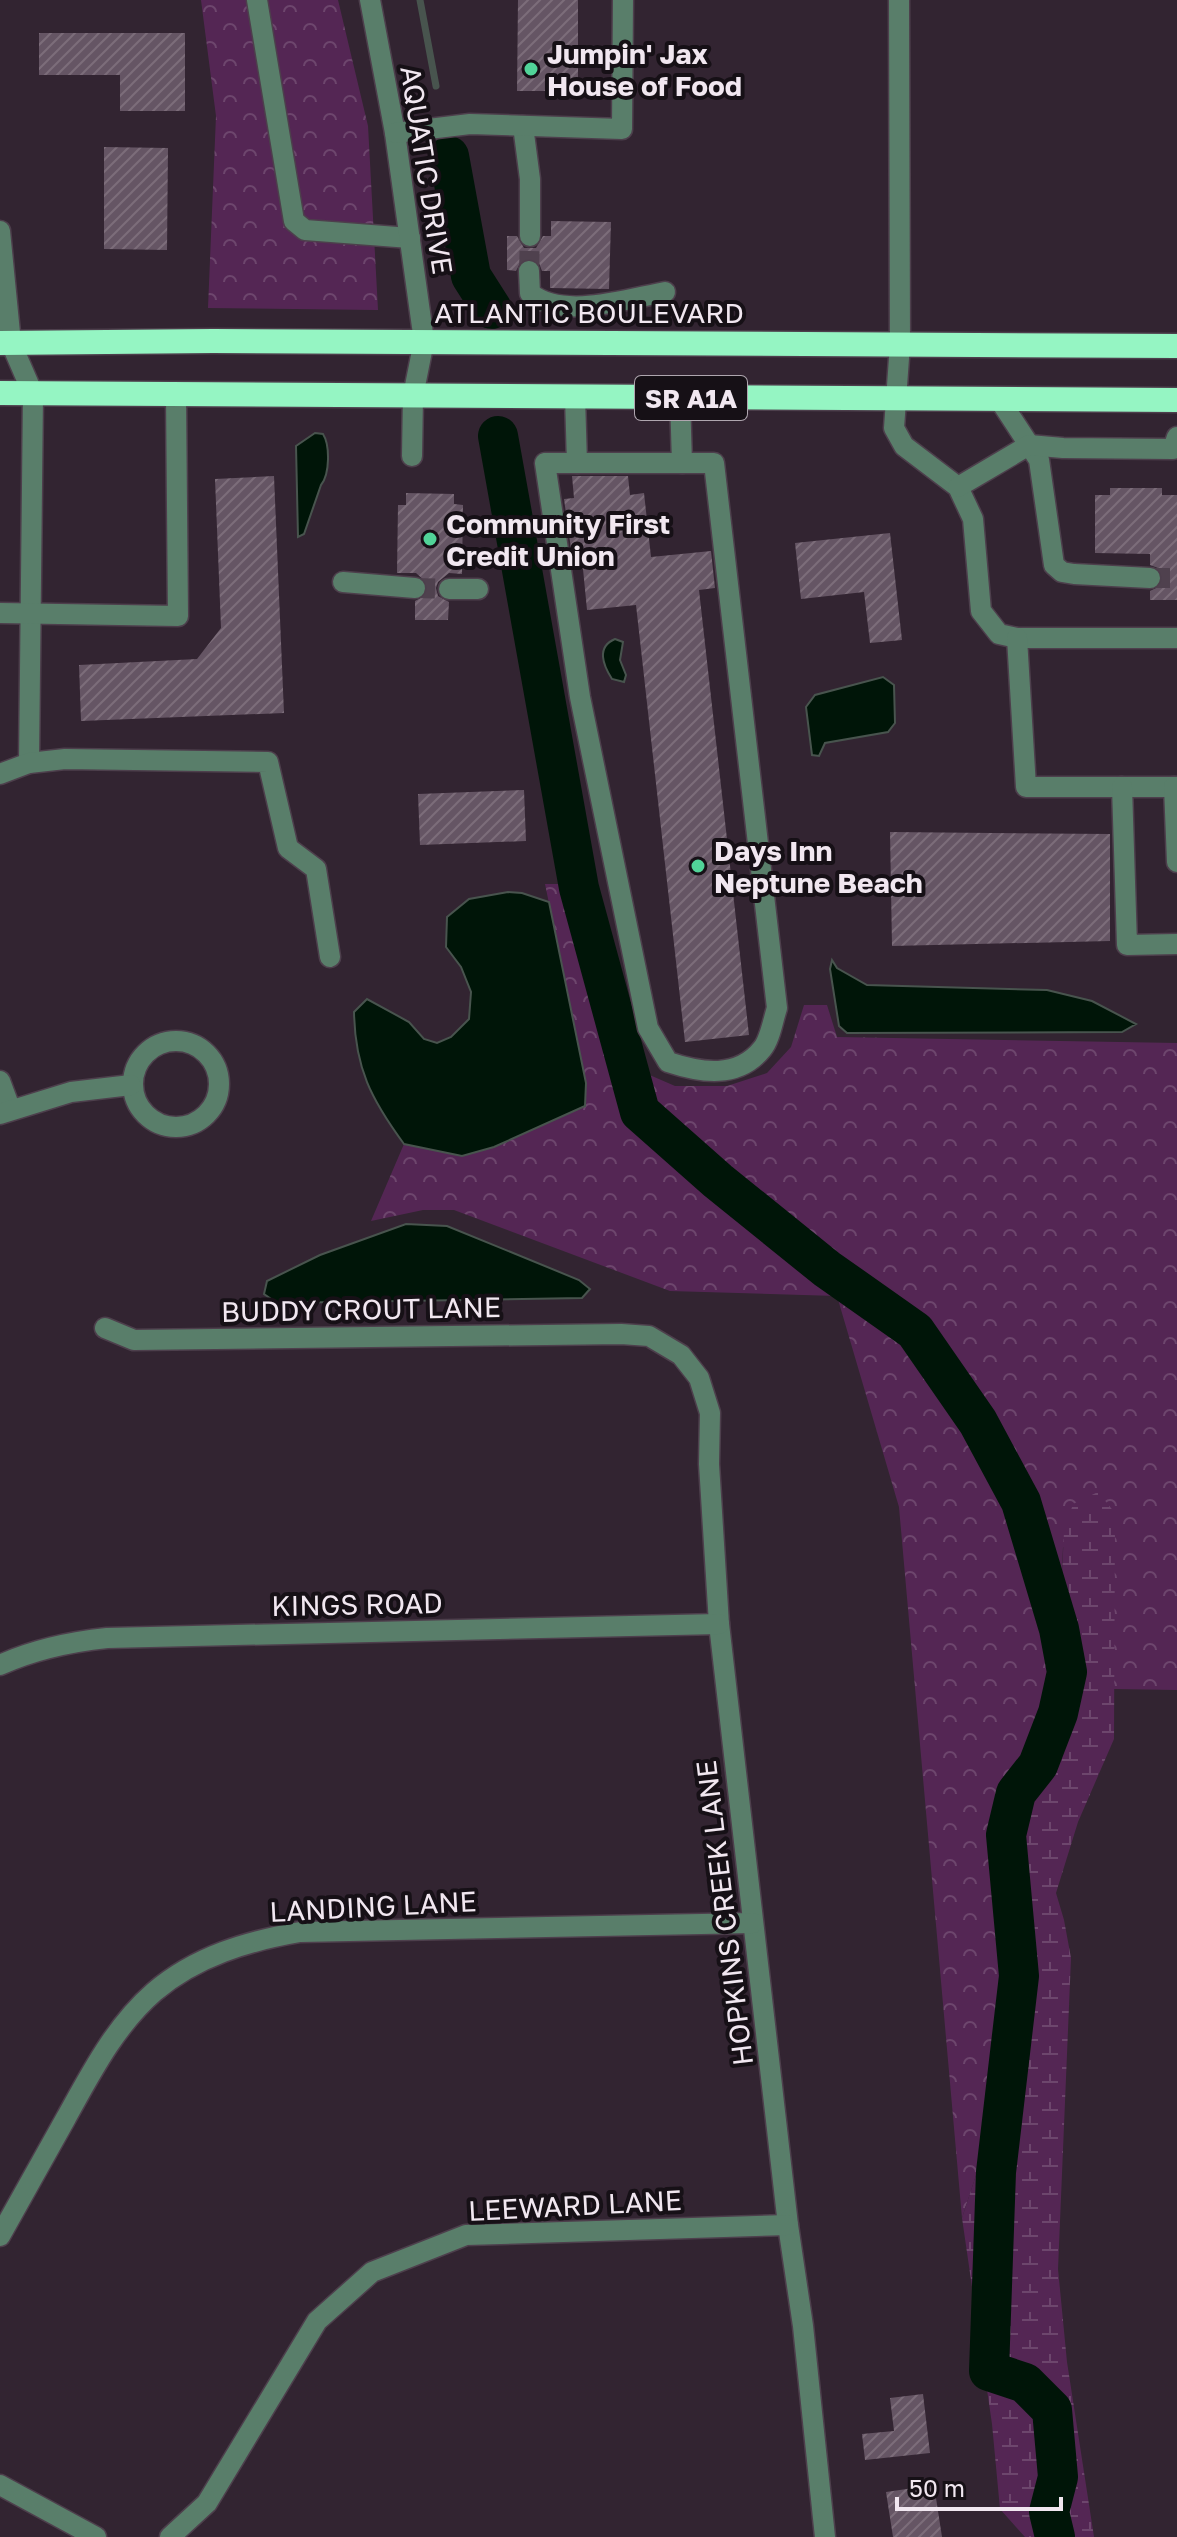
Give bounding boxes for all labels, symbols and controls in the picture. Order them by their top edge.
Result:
place label: Jumpin' Jax House of Food [547,37,742,102]
marker: Jumpin' Jax House of Food [522,60,540,78]
street label: AQUATIC DRIVE [394,63,460,277]
street label: ATLANTIC BOULEVARD [434,296,744,329]
road number: SR A1A [635,376,747,420]
place label: Community First Credit Union [446,507,670,572]
marker: Community First Credit Union [421,530,439,548]
place label: Days Inn Neptune Beach [714,834,923,899]
marker: Days Inn Neptune Beach [689,857,707,875]
street label: BUDDY CROUT LANE [221,1290,501,1328]
street label: KINGS ROAD [271,1586,443,1622]
street label: HOPKINS CREEK LANE [689,1759,759,2067]
street label: LANDING LANE [269,1884,477,1928]
street label: LEEWARD LANE [467,2183,683,2227]
scale bar [897,2461,1061,2511]
text: 50 m [909,2473,965,2502]

